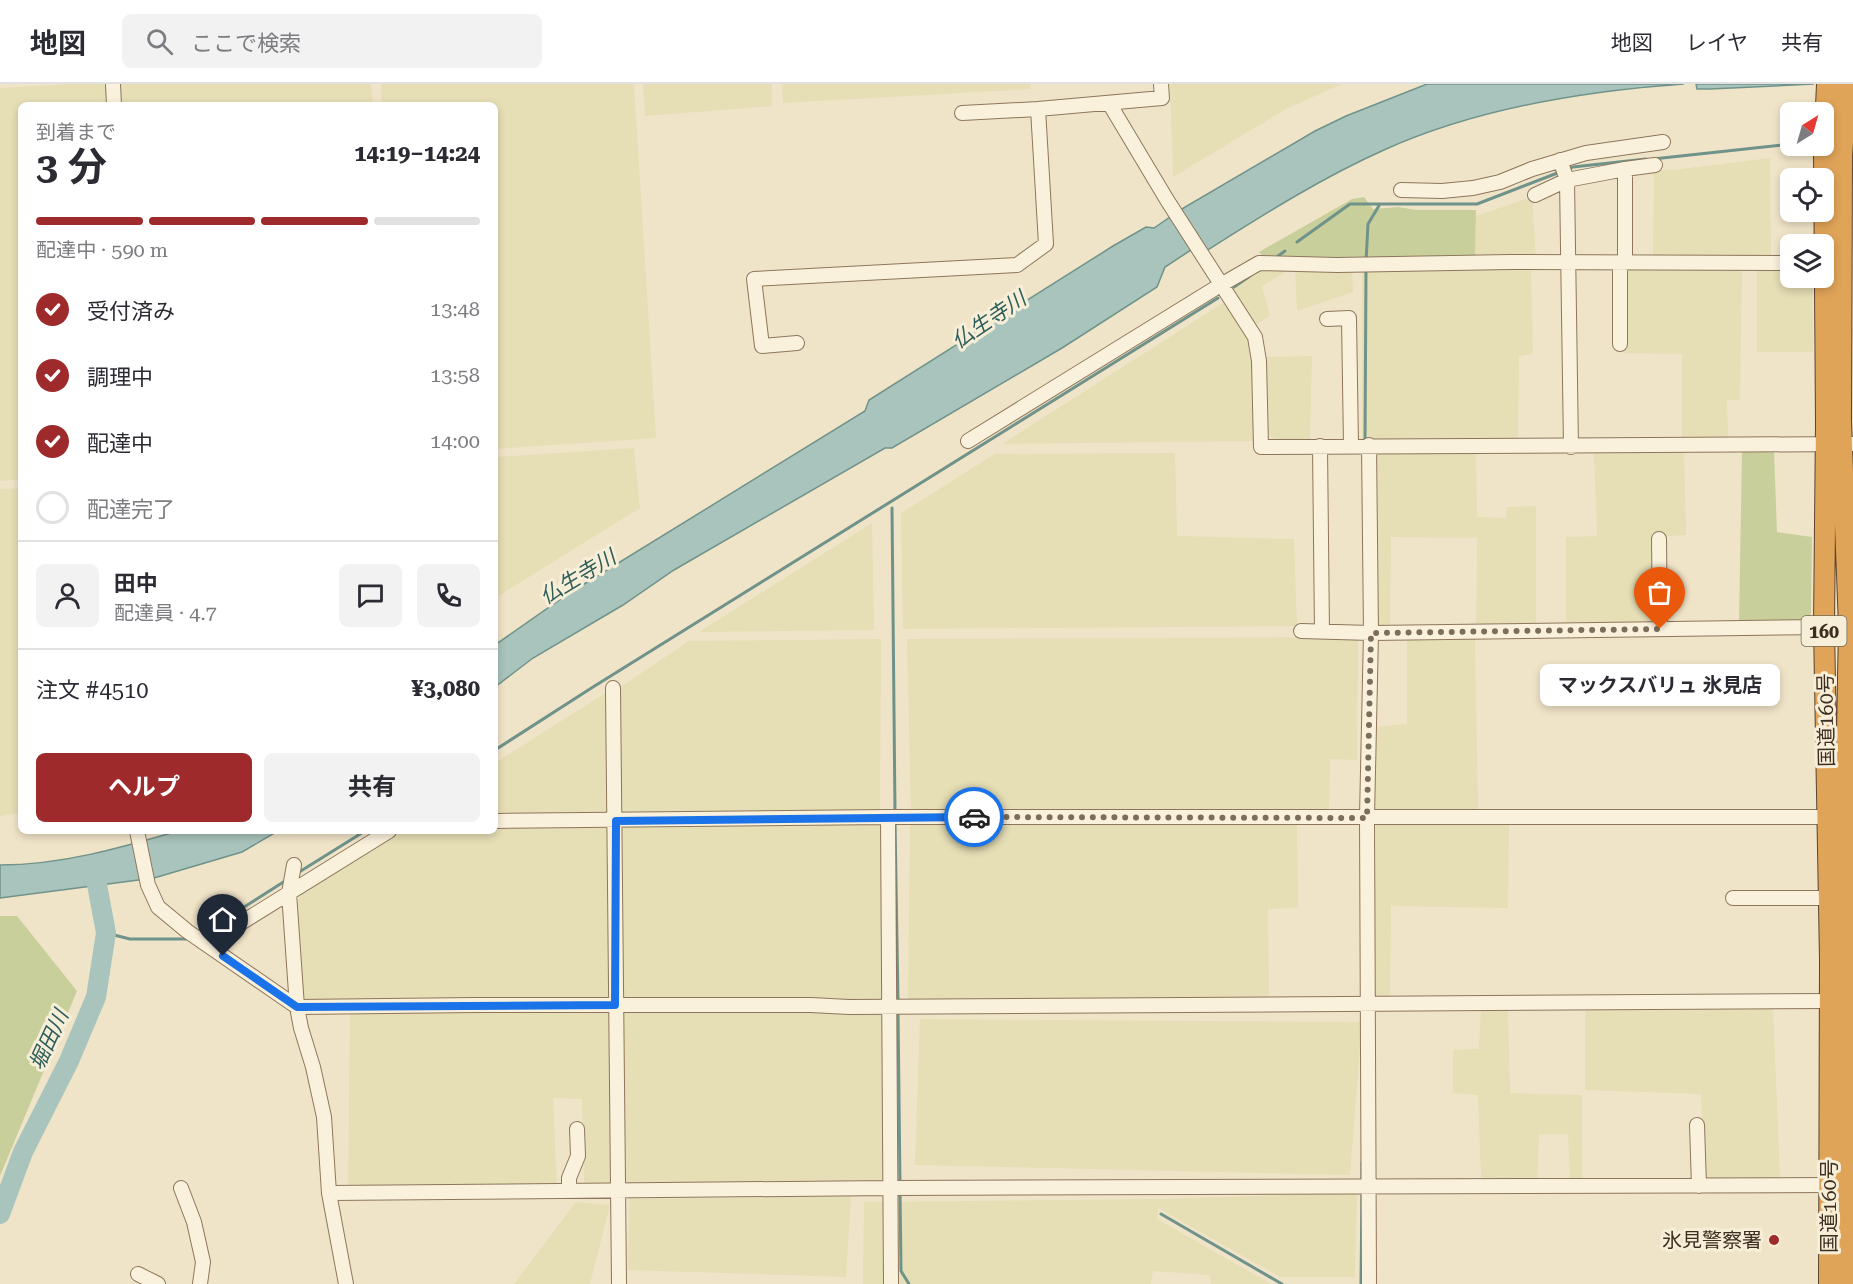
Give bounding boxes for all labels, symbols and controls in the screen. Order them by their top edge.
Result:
search box [122,14,542,68]
icon: search [143,25,176,58]
text: 地図 [30,27,86,60]
text: ここで検索 [191,31,301,56]
text: 地図 [1611,31,1653,55]
text: レイヤ [1686,31,1748,55]
text: 共有 [1781,31,1823,55]
north arrow [1780,102,1834,156]
map controls [1780,102,1834,288]
text: 到着まで [36,120,116,144]
text: 14:19–14:24 [354,141,480,166]
text: 3 分 [36,144,107,190]
button: locate [1780,168,1834,222]
button: layers [1780,234,1834,288]
text: 配達中 · 590 m [36,238,168,262]
water label: 仏生寺川 [947,285,1032,353]
icon: check [36,293,69,326]
text: 13:48 [430,297,480,321]
text: 受付済み [87,299,175,324]
icon: check [36,359,69,392]
text: 13:58 [430,363,480,387]
text: 調理中 [87,365,153,390]
icon: check [36,425,69,458]
text: 14:00 [430,429,480,453]
text: 配達中 [87,431,153,456]
text: 配達完了 [87,497,175,522]
water label: 仏生寺川 [536,544,622,609]
button: person [36,564,99,627]
button: chat [339,564,402,627]
button: phone [417,564,480,627]
pin [1634,567,1685,629]
text: 田中 [114,571,158,596]
icon: bag [1643,576,1676,609]
text: 配達員 · 4.7 [114,601,217,625]
road number: 160 [1802,616,1846,646]
callout: マックスバリュ 氷見店 [1540,665,1780,707]
text: マックスバリュ 氷見店 [1558,673,1762,697]
street label: 国道160号 [1813,673,1839,767]
text: ¥3,080 [411,676,480,701]
text: 注文 #4510 [36,678,149,703]
button: ヘルプ [36,753,252,822]
button: 共有 [264,753,480,822]
courier [944,787,1004,847]
icon: car [958,801,991,834]
pin [197,894,248,956]
icon: home [206,903,239,936]
water label: 堀田川 [25,1005,74,1074]
street label: 国道160号 [1817,1159,1841,1253]
place label: 氷見警察署 [1662,1228,1762,1252]
marker: 氷見警察署 [1767,1233,1781,1247]

